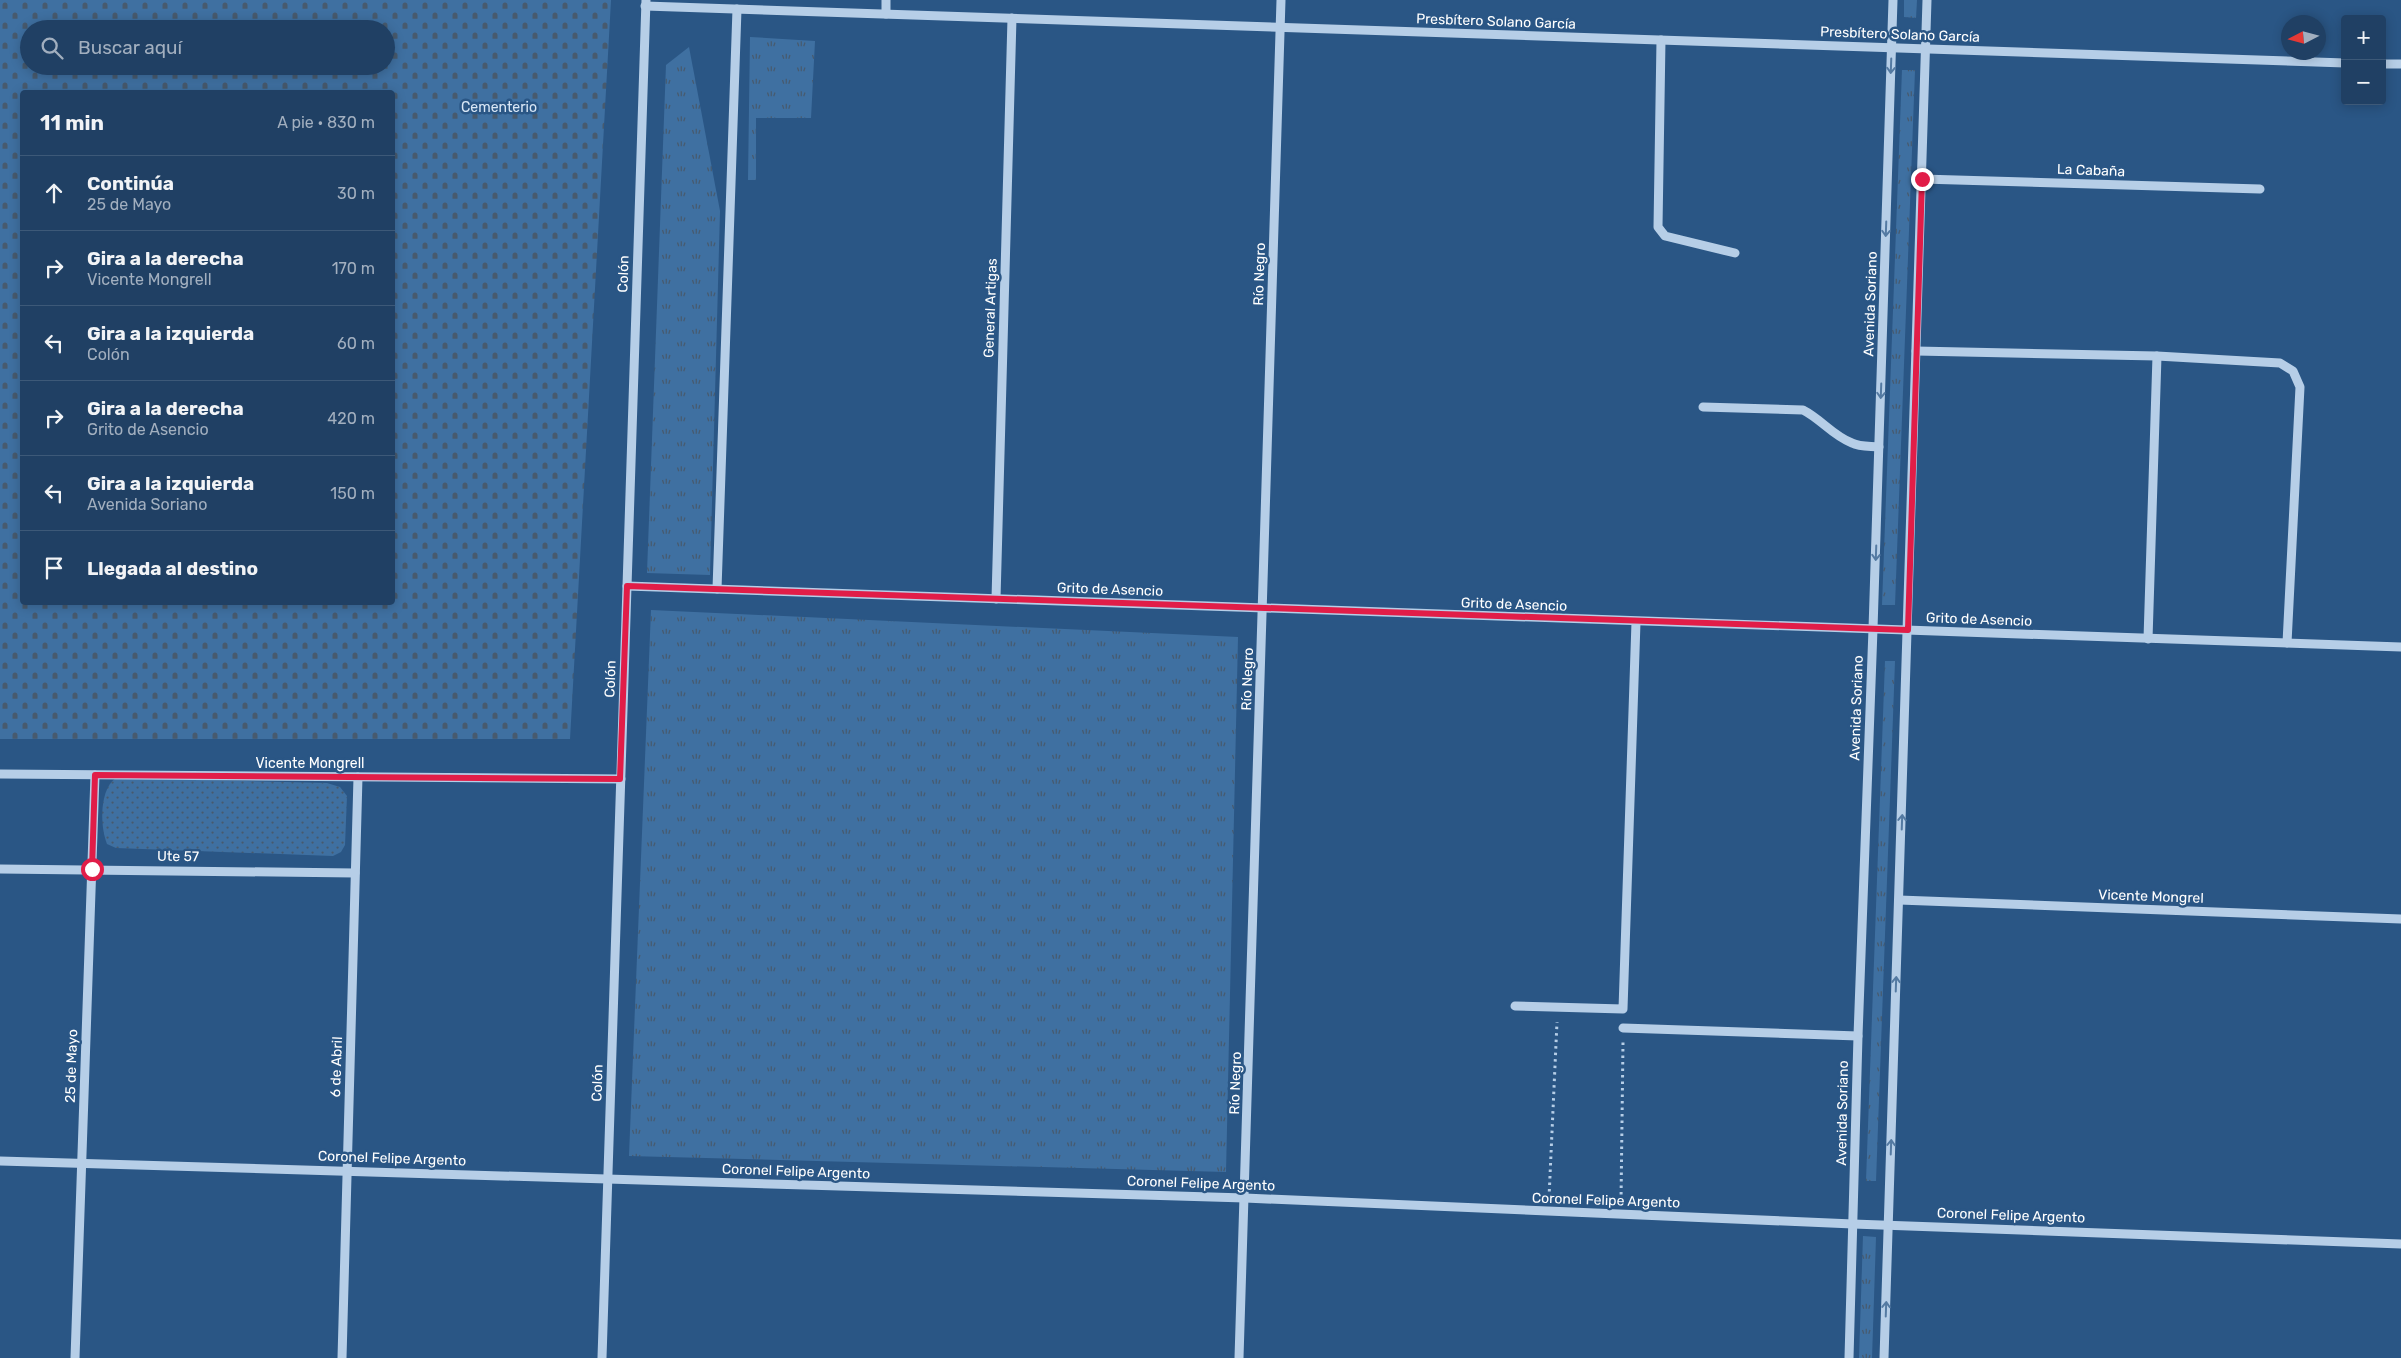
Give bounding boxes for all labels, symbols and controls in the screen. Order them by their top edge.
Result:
street label: Presbítero Solano García [1416,10,1576,33]
north arrow [2281,15,2326,60]
map controls [2341,15,2386,105]
button: + [2341,15,2386,60]
search box [20,20,395,75]
street label: Presbítero Solano García [1820,23,1980,46]
icon: search [38,34,66,62]
text: Buscar aquí [78,36,182,59]
one-way arrow [1886,58,1896,74]
button: − [2341,60,2386,105]
park label: Cementerio [461,99,537,116]
text: 11 min [40,110,104,135]
text: A pie · 830 m [277,113,375,132]
street label: La Cabaña [2057,161,2125,180]
route end [1911,168,1934,191]
text: Continúa [87,172,174,195]
icon: ahead [40,179,68,207]
text: 30 m [337,184,375,203]
text: 25 de Mayo [87,195,171,214]
one-way arrow [1881,220,1891,236]
street label: Río Negro [1250,242,1269,306]
text: Gira a la derecha [87,247,244,270]
street label: Avenida Soriano [1860,251,1881,357]
icon: right [40,254,68,282]
street label: Colón [614,255,633,293]
street label: General Artigas [980,258,1001,358]
text: 170 m [332,259,375,278]
text: Vicente Mongrell [87,270,212,289]
text: Gira a la izquierda [87,322,254,345]
icon: left [40,329,68,357]
text: 60 m [337,334,375,353]
text: Colón [87,345,130,364]
one-way arrow [1876,382,1886,399]
text: Gira a la derecha [87,397,244,420]
icon: right [40,404,68,432]
text: 420 m [327,409,375,428]
text: Grito de Asencio [87,420,209,439]
text: Gira a la izquierda [87,472,254,495]
icon: left [40,479,68,507]
text: 150 m [330,484,375,503]
text: Avenida Soriano [87,495,207,514]
one-way arrow [1871,545,1880,561]
icon: arrive [40,554,68,582]
text: Llegada al destino [87,557,258,580]
street label: Grito de Asencio [1057,579,1163,600]
street label: Grito de Asencio [1461,594,1567,615]
street label: Grito de Asencio [1926,609,2032,630]
street label: Río Negro [1238,647,1257,711]
street label: Avenida Soriano [1846,655,1867,761]
street label: Colón [601,660,620,698]
street label: Vicente Mongrell [255,755,365,772]
one-way arrow [1897,814,1907,830]
street label: Ute 57 [157,848,199,865]
route start [81,858,104,881]
street label: Vicente Mongrel [2098,886,2204,907]
one-way arrow [1892,977,1901,993]
street label: 25 de Mayo [62,1029,81,1103]
street label: 6 de Abril [327,1036,346,1098]
street label: Río Negro [1226,1051,1245,1115]
street label: Avenida Soriano [1833,1060,1852,1166]
street label: Colón [588,1064,607,1102]
one-way arrow [1886,1139,1895,1155]
street label: Coronel Felipe Argento [318,1147,466,1170]
street label: Coronel Felipe Argento [722,1160,870,1183]
street label: Coronel Felipe Argento [1127,1172,1275,1195]
street label: Coronel Felipe Argento [1532,1189,1680,1212]
street label: Coronel Felipe Argento [1937,1204,2085,1227]
one-way arrow [1881,1302,1890,1318]

